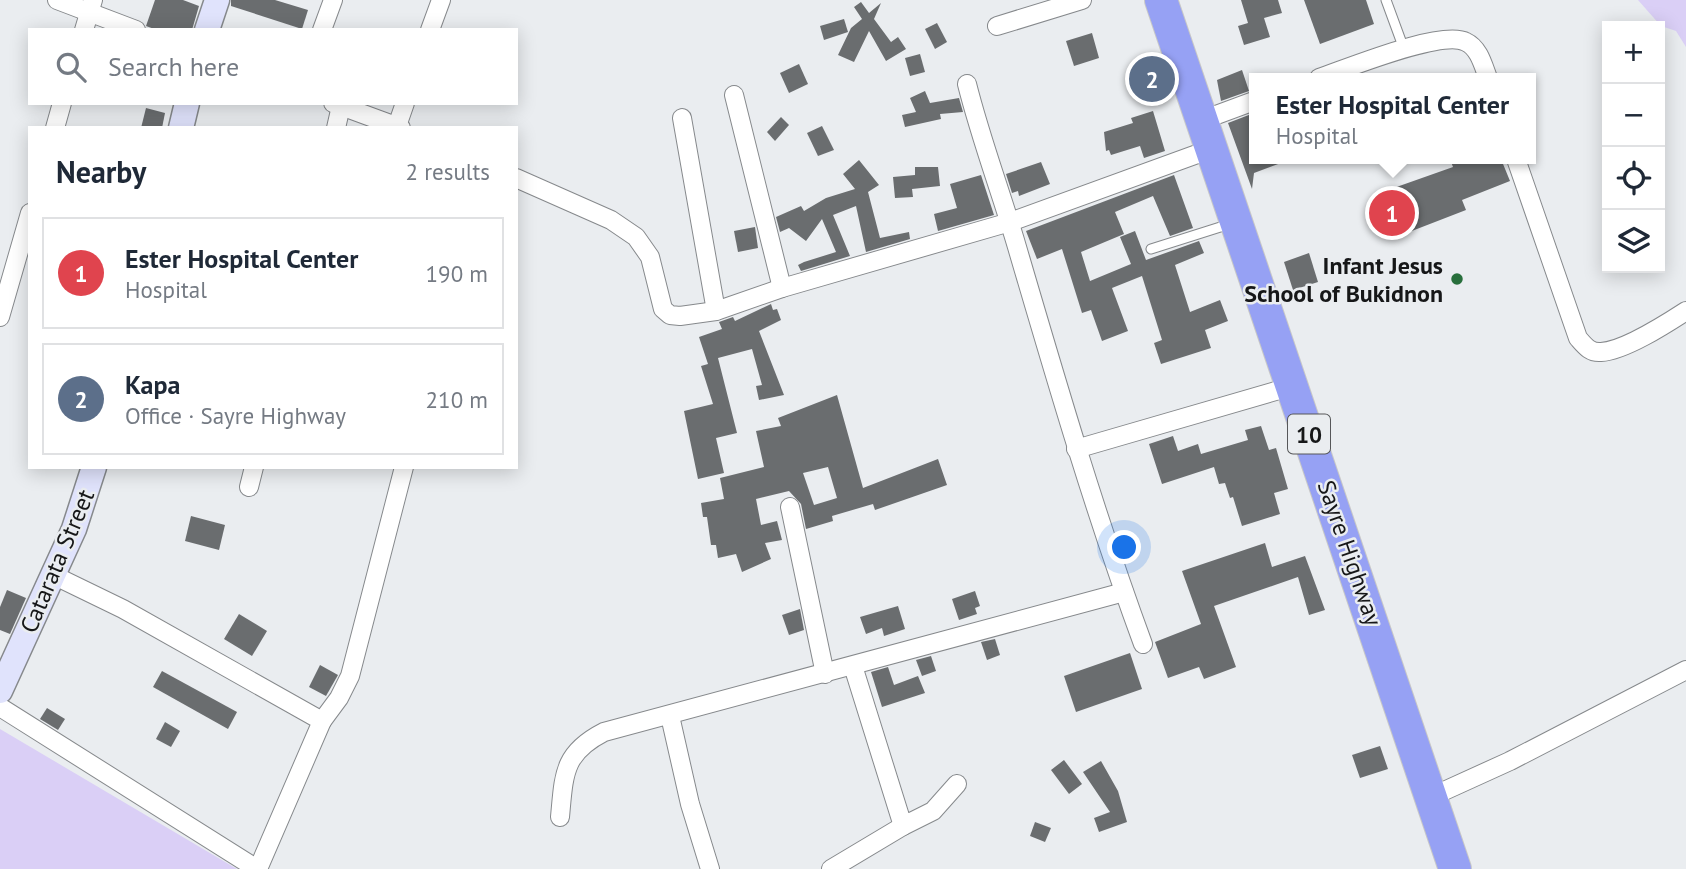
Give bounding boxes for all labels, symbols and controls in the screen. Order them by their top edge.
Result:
map controls [1602,21,1665,273]
button: + [1602,21,1665,84]
search box [28,28,518,105]
icon: search [52,48,90,86]
text: Search here [108,50,239,83]
pin: 2 [1129,53,1175,105]
popup [1249,73,1536,164]
button: − [1602,84,1665,147]
text: Ester Hospital Center [1276,88,1509,121]
text: Hospital [1276,121,1358,150]
button: locate [1602,147,1665,210]
text: Nearby [56,152,146,191]
text: 2 results [406,157,490,186]
pin: 1 [1369,187,1415,239]
button: layers [1602,210,1665,273]
text: Ester Hospital Center [125,242,358,275]
place label: Infant Jesus School of Bukidnon [1244,250,1443,309]
text: 1 [74,259,88,288]
text: 190 m [426,259,488,288]
marker: Infant Jesus School of Bukidnon [1449,271,1465,287]
text: Hospital [125,275,207,304]
text: Kapa [125,368,180,401]
text: 2 [74,385,88,414]
text: 210 m [426,385,488,414]
text: Office · Sayre Highway [125,401,346,430]
road number: 10 [1288,414,1330,454]
street label: Sayre Highway [1311,476,1389,630]
street label: Catarata Street [13,484,101,638]
your location [1107,530,1141,564]

